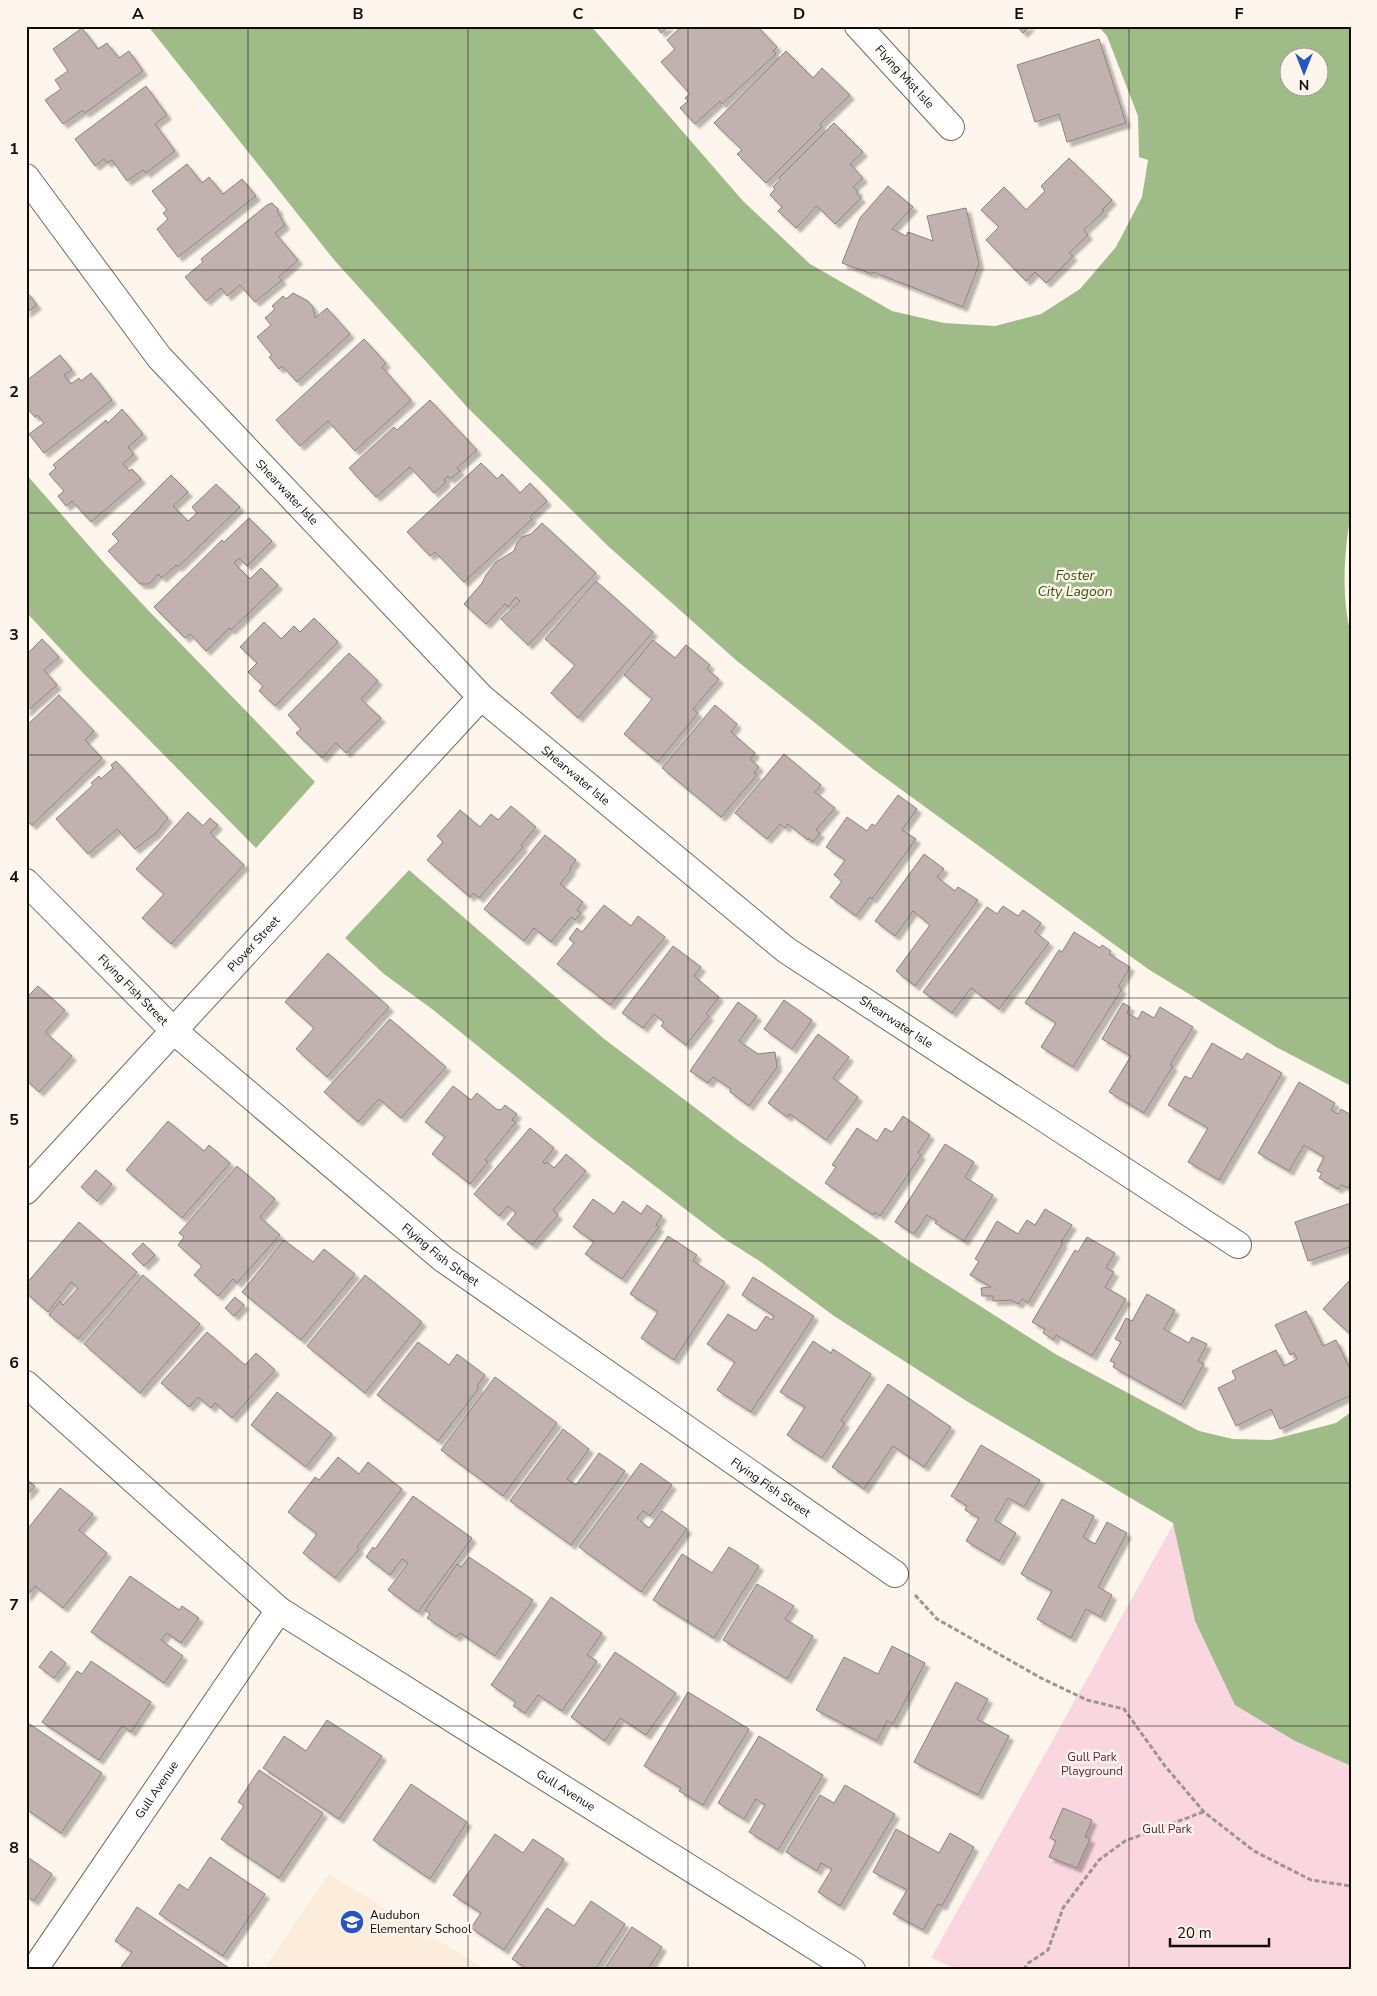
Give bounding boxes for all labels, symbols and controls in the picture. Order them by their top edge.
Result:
text: A [132,3,144,25]
text: B [352,3,364,25]
text: C [573,3,584,25]
text: D [793,3,805,25]
text: E [1014,3,1024,25]
text: F [1235,3,1244,25]
street label: Flying Mist Isle [871,42,938,112]
north arrow [1280,48,1330,98]
text: N [1299,75,1309,94]
text: 1 [9,138,19,160]
text: 2 [9,381,19,403]
street label: Shearwater Isle [252,456,322,528]
water label: Foster City Lagoon [1037,566,1113,601]
text: 3 [9,624,19,646]
street label: Shearwater Isle [538,742,613,809]
text: 4 [9,866,19,888]
street label: Plover Street [224,912,284,975]
street label: Flying Fish Street [94,951,172,1029]
street label: Shearwater Isle [856,992,936,1052]
text: 5 [9,1109,19,1131]
street label: Flying Fish Street [399,1220,483,1290]
text: 6 [9,1352,19,1374]
street label: Flying Fish Street [728,1454,814,1521]
text: 7 [9,1594,19,1616]
park label: Gull Park Playground [1061,1749,1123,1779]
street label: Gull Avenue [131,1758,182,1822]
street label: Gull Avenue [533,1766,598,1815]
park label: Gull Park [1142,1821,1193,1837]
text: 8 [9,1837,19,1859]
place label: Audubon Elementary School [370,1907,472,1937]
school or university icon: Audubon Elementary School [339,1909,365,1935]
scale bar [1170,1916,1268,1948]
text: 20 m [1177,1923,1212,1943]

